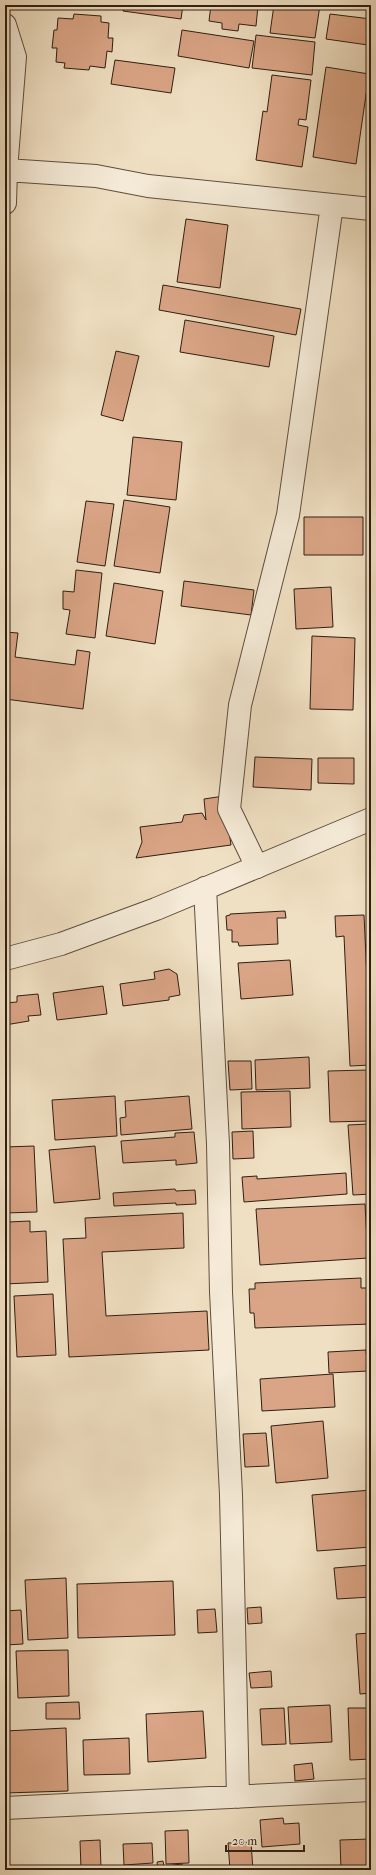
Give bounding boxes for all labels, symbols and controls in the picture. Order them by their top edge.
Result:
scale bar [226,1827,304,1853]
text: 20 m [232,1834,257,1848]

